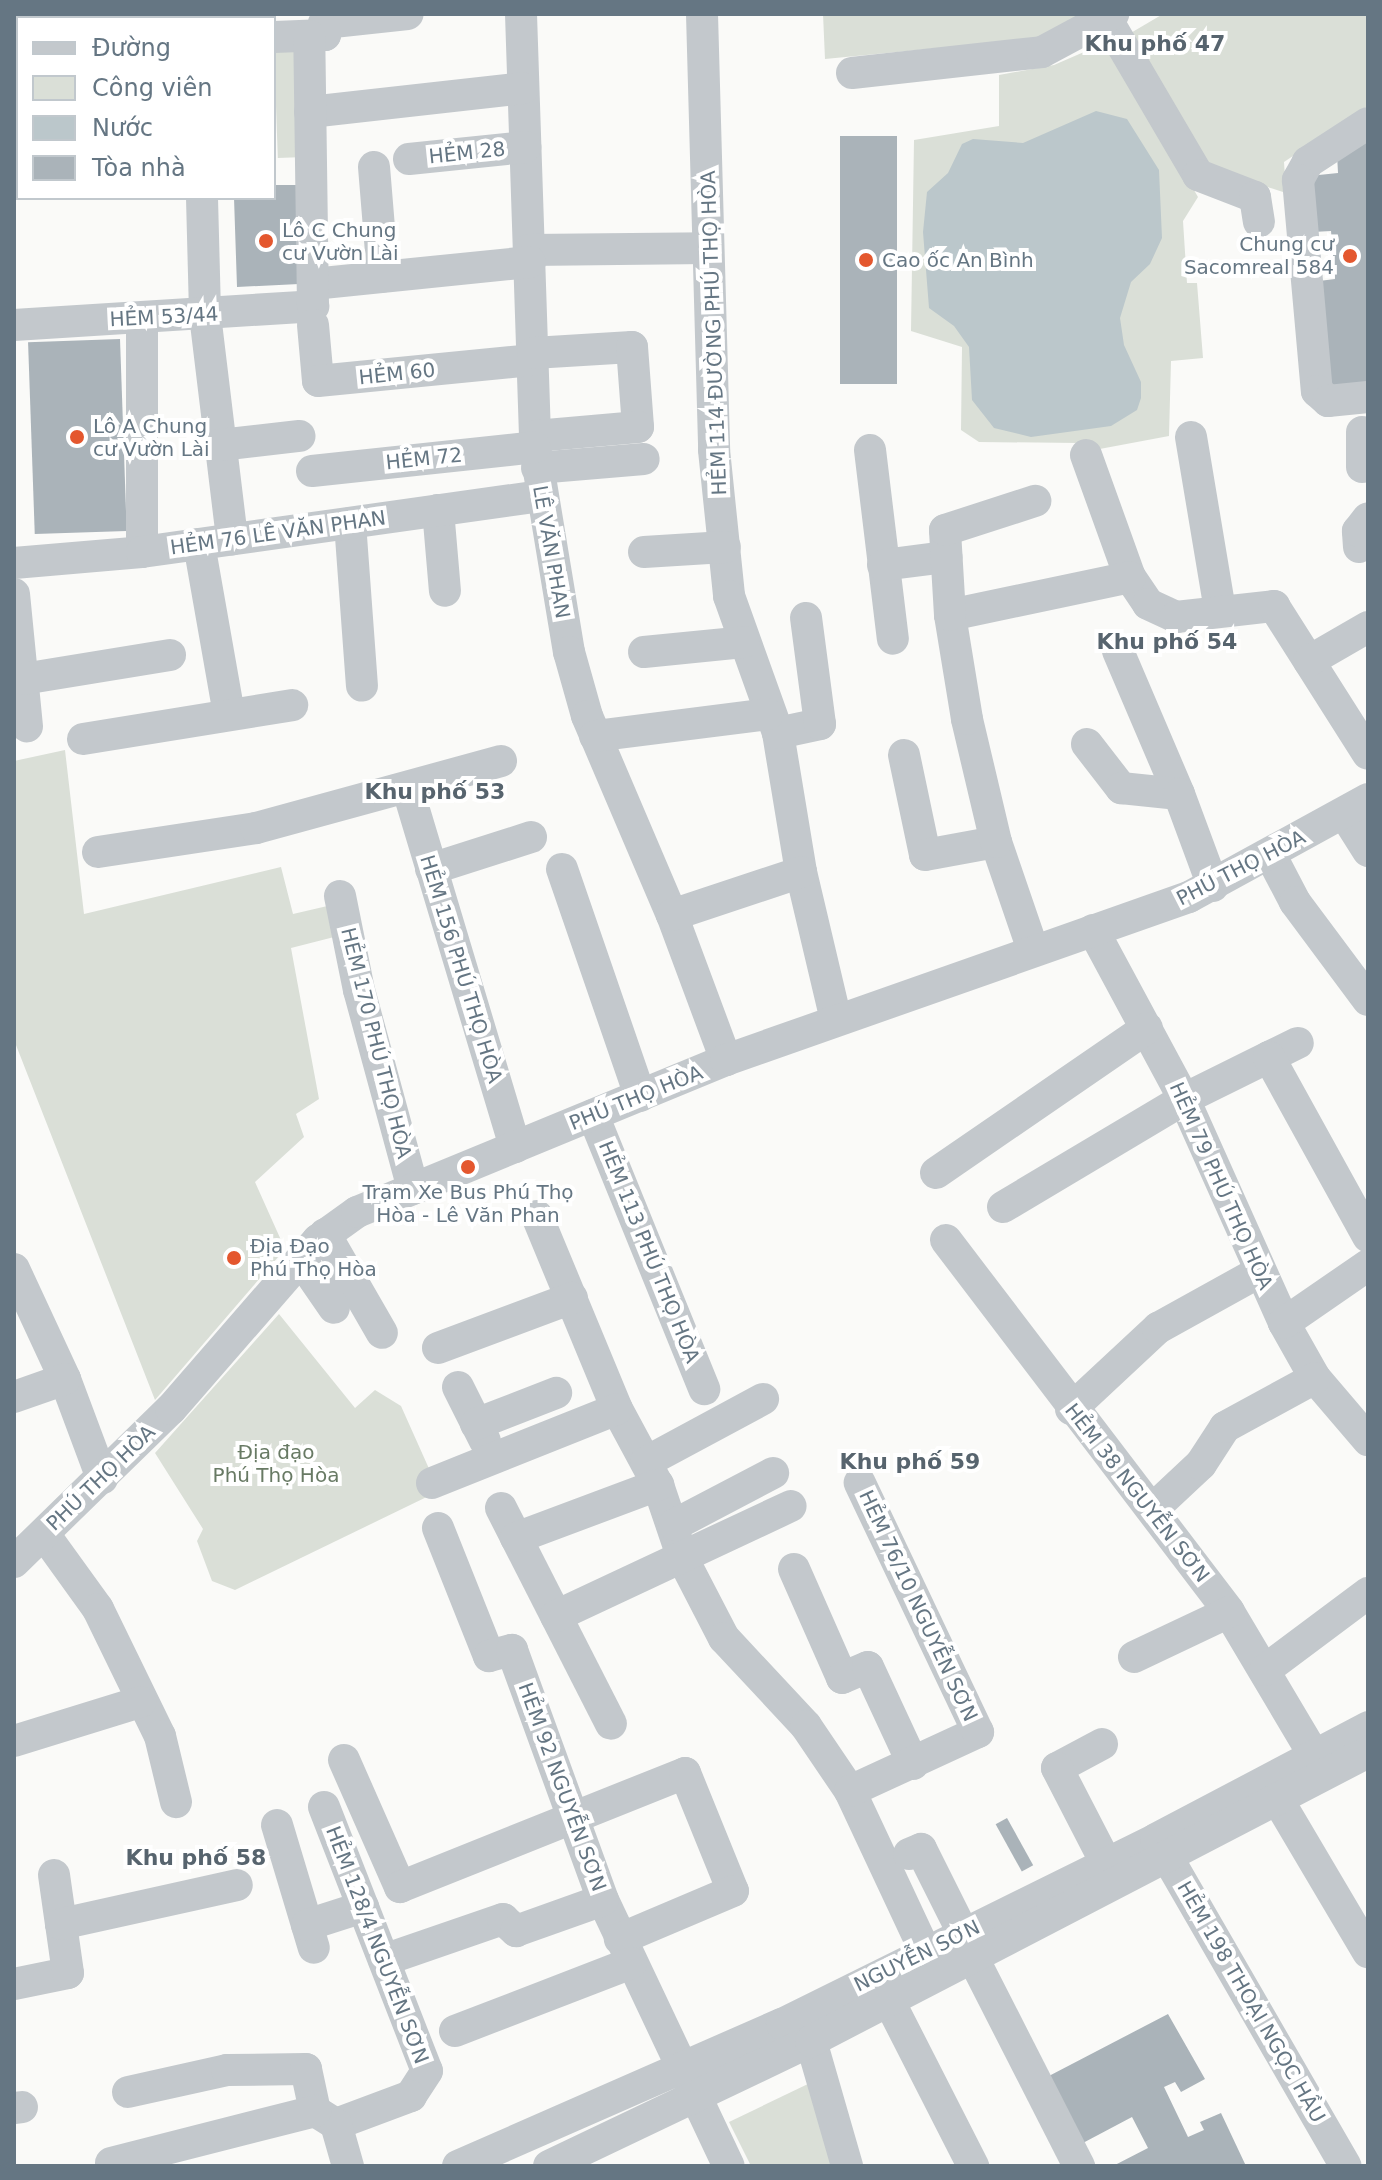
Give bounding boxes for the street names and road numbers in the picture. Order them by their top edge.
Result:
street label: HẺM 28 [428,137,506,169]
street label: HẺM 114 ĐƯỜNG PHÚ THỌ HÒA [696,170,732,496]
street label: HẺM 53/44 [109,302,219,332]
street label: HẺM 60 [358,358,436,390]
street label: HẺM 72 [385,443,463,475]
street label: LÊ VĂN PHAN [527,484,575,620]
street label: HẺM 76 LÊ VĂN PHAN [169,506,387,560]
street label: PHÚ THỌ HÒA [1172,825,1310,911]
street label: HẺM 156 PHÚ THỌ HÒA [415,852,507,1086]
street label: HẺM 170 PHÚ THỌ HÒA [336,925,416,1161]
street label: PHÚ THỌ HÒA [566,1060,706,1136]
street label: HẺM 79 PHÚ THỌ HÒA [1164,1079,1278,1293]
street label: HẺM 113 PHÚ THỌ HÒA [593,1137,705,1367]
street label: HẺM 38 NGUYỄN SƠN [1060,1399,1214,1587]
street label: PHÚ THỌ HÒA [42,1420,160,1536]
street label: HẺM 76/10 NGUYỄN SƠN [854,1487,982,1725]
street label: HẺM 92 NGUYỄN SƠN [513,1679,611,1895]
street label: HẺM 128/4 NGUYỄN SƠN [321,1823,433,2067]
street label: HẺM 198 THOẠI NGỌC HẦU [1172,1877,1330,2127]
street label: NGUYỄN SƠN [850,1915,984,1997]

